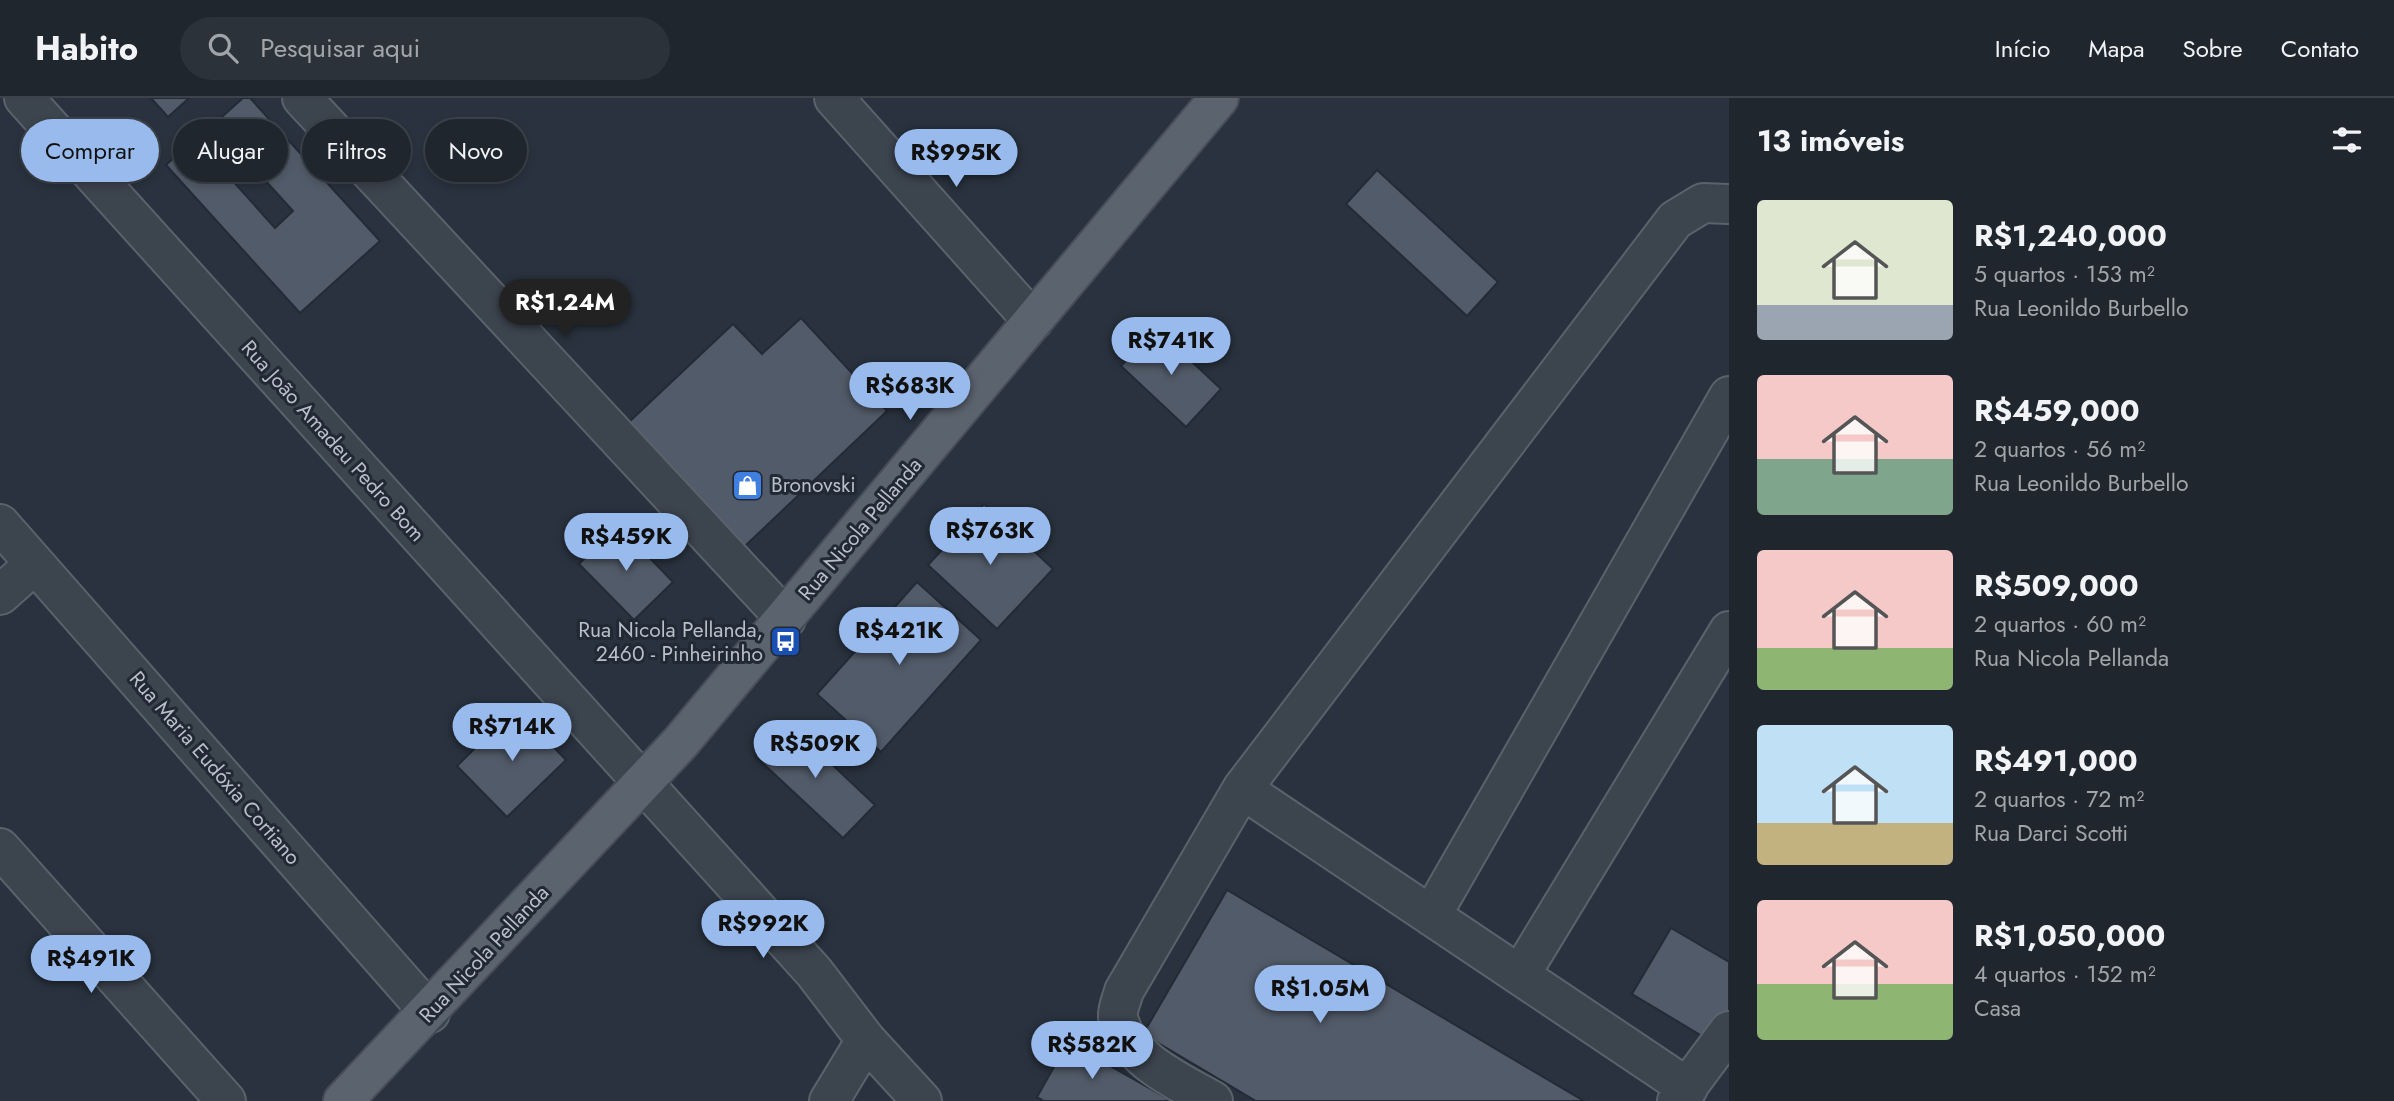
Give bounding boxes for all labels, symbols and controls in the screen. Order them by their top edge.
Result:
search box [180,17,670,80]
text: Habito [35,25,138,72]
icon: search [204,29,242,67]
text: Pesquisar aqui [260,29,420,67]
text: Início [1995,31,2050,66]
text: Mapa [2088,31,2145,66]
text: Sobre [2183,31,2243,66]
text: Contato [2281,31,2359,66]
chip: Comprar [21,119,159,182]
chip: Alugar [173,119,288,182]
chip: Filtros [302,119,411,182]
chip: Novo [425,119,527,182]
text: 13 imóveis [1757,119,1905,162]
icon: filters [2328,121,2366,159]
pin: R$995K [899,130,1013,189]
text: R$995K [911,135,1001,169]
text: R$1,240,000 [1974,214,2167,257]
icon: home [1813,228,1897,312]
text: 5 quartos · 153 m² [1974,257,2155,291]
pin: R$1.24M [500,280,630,339]
text: R$1.24M [515,285,615,319]
text: Rua Leonildo Burbello [1974,291,2188,325]
pin: R$741K [1114,317,1228,377]
text: R$741K [1128,323,1214,357]
street label: Rua João Amadeu Pedro Bom [234,334,432,548]
pin: R$683K [853,362,967,422]
text: R$683K [865,368,955,402]
text: R$459,000 [1974,389,2140,432]
icon: home [1813,403,1897,487]
text: 2 quartos · 56 m² [1974,432,2145,466]
street label: Rua Nicola Pellanda [791,451,929,607]
text: Rua Leonildo Burbello [1974,466,2188,500]
shop icon: Bronovski [731,468,765,502]
place label: Bronovski [771,470,856,500]
pin: R$763K [933,508,1047,567]
text: R$763K [946,513,1034,547]
pin: R$459K [569,514,683,573]
text: R$459K [580,519,672,553]
text: R$509,000 [1974,564,2139,607]
icon: home [1813,578,1897,662]
text: 2 quartos · 60 m² [1974,607,2146,641]
pin: R$421K [842,608,956,667]
text: R$421K [855,613,943,647]
place label: Rua Nicola Pellanda, 2460 - Pinheirinho [578,615,763,669]
bus stop icon: Rua Nicola Pellanda, 2460 - Pinheirinho [769,625,803,659]
text: Rua Nicola Pellanda [1974,641,2169,675]
street label: Rua Maria Eudóxia Cortiano [122,665,308,871]
pin: R$714K [455,704,569,763]
text: R$714K [469,709,555,743]
pin: R$509K [758,720,872,780]
text: R$509K [770,726,860,760]
text: R$491,000 [1974,739,2138,782]
icon: home [1813,753,1897,837]
text: 2 quartos · 72 m² [1974,782,2144,816]
text: Rua Darci Scotti [1974,816,2128,850]
street label: Rua Nicola Pellanda [412,879,556,1029]
pin: R$992K [706,900,820,960]
text: R$992K [717,906,809,940]
text: R$1,050,000 [1974,914,2165,957]
icon: home [1813,928,1897,1012]
pin: R$491K [34,936,148,995]
text: R$491K [47,941,135,975]
text: 4 quartos · 152 m² [1974,957,2156,991]
pin: R$1.05M [1255,965,1385,1025]
text: R$1.05M [1271,971,1369,1005]
text: Casa [1974,991,2021,1025]
pin: R$582K [1035,1021,1149,1081]
text: R$582K [1047,1027,1137,1061]

